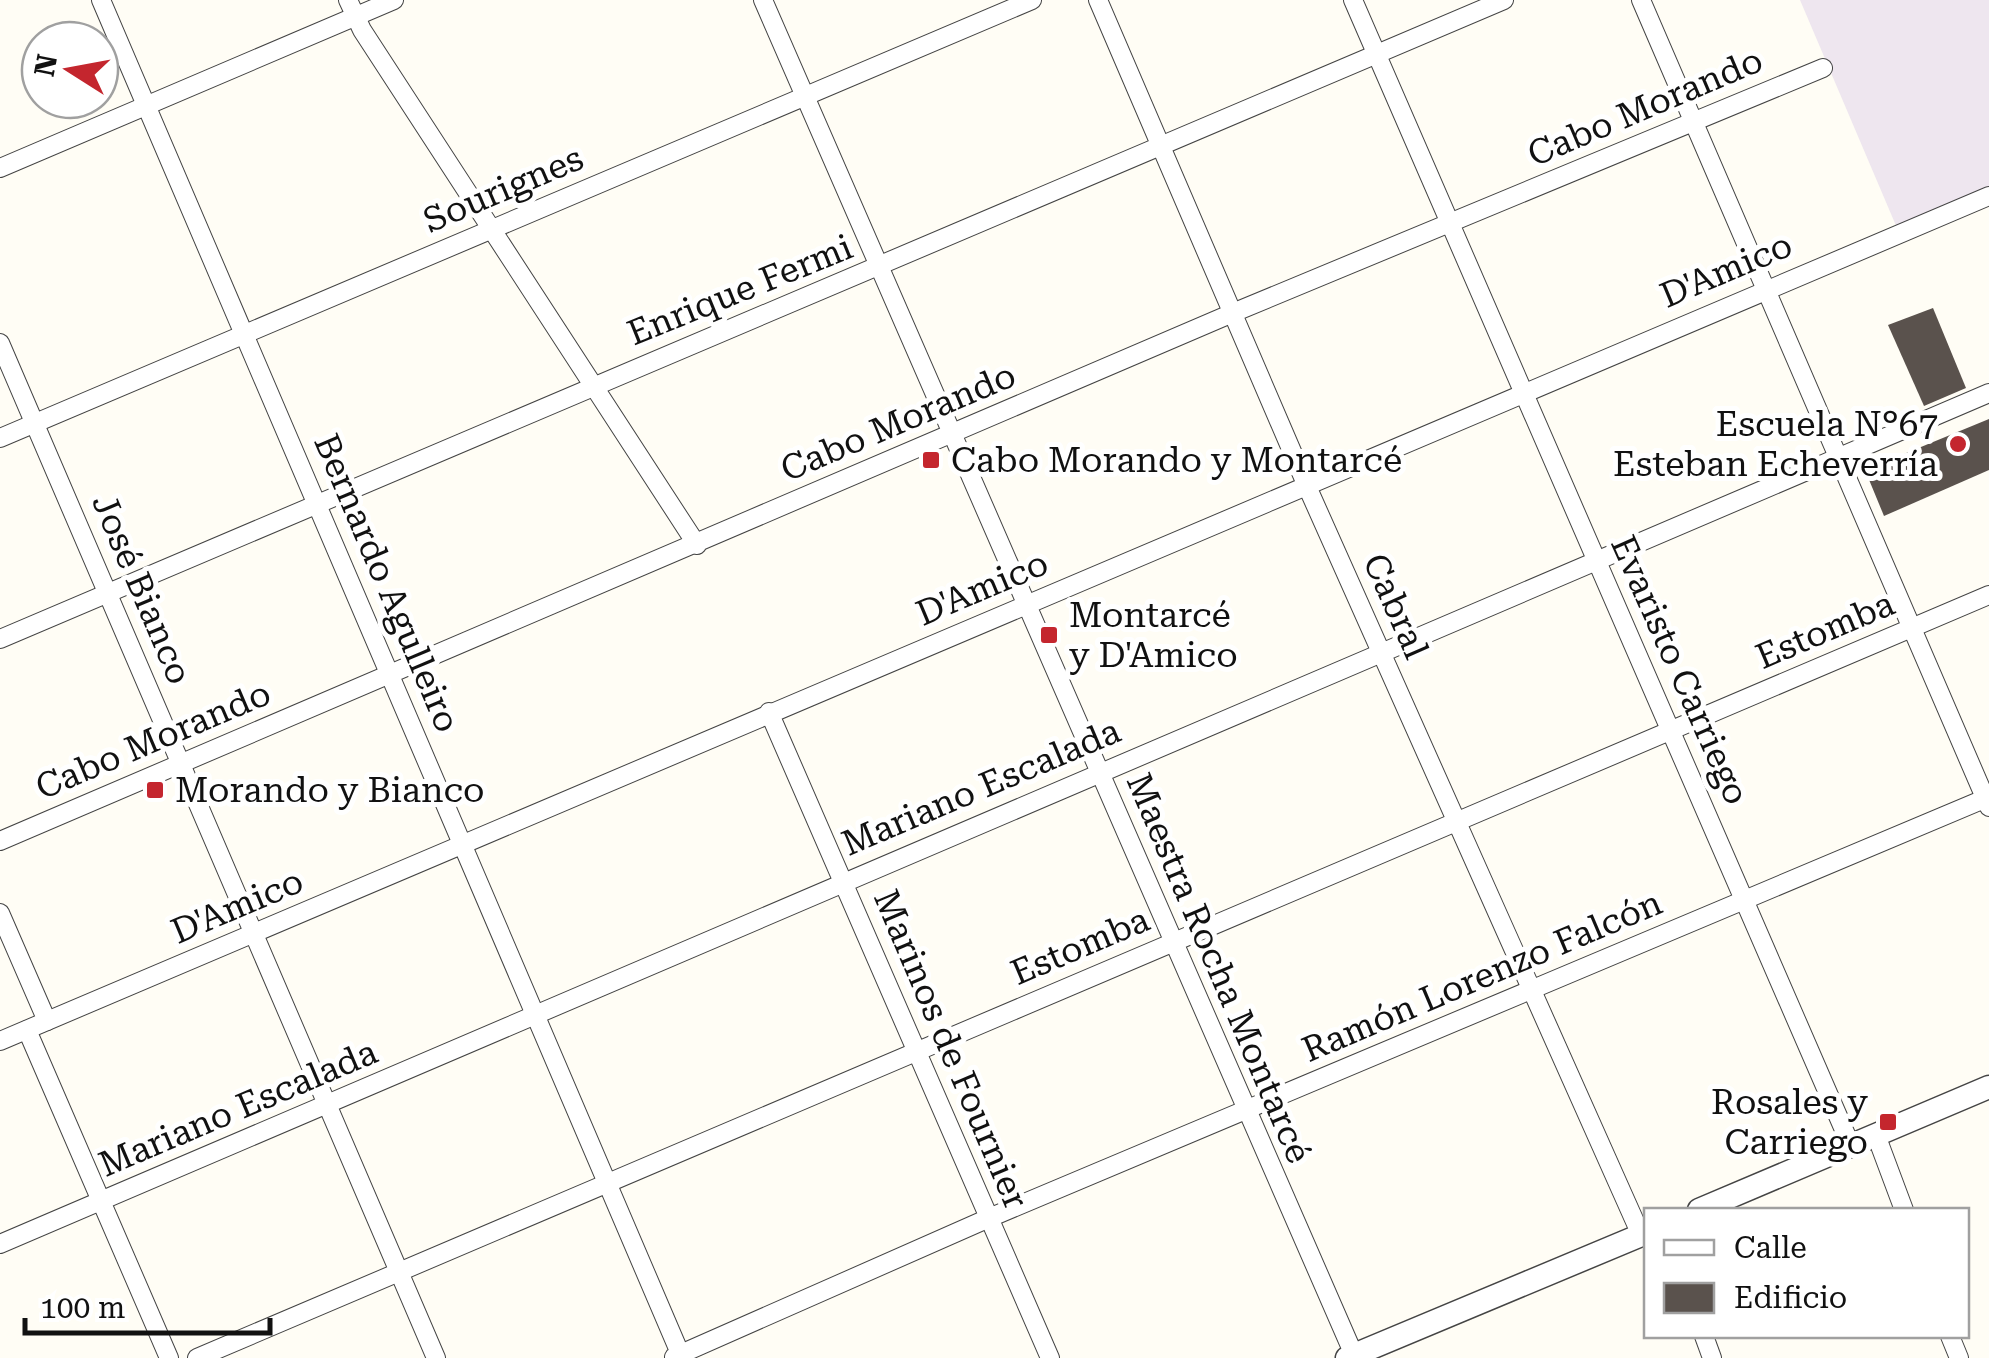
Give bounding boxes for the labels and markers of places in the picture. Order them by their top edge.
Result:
place label: Escuela N°67 Esteban Echeverría [1613,404,1938,485]
marker: Escuela N°67 Esteban Echeverría [1947,433,1969,455]
place label: Cabo Morando y Montarcé [951,440,1402,481]
marker: Cabo Morando y Montarcé [920,449,942,471]
place label: Montarcé y D'Amico [1069,595,1238,676]
marker: Montarcé y D'Amico [1038,624,1060,646]
place label: Morando y Bianco [175,770,485,811]
marker: Morando y Bianco [144,779,166,801]
place label: Rosales y Carriego [1711,1082,1868,1163]
marker: Rosales y Carriego [1877,1111,1899,1133]

